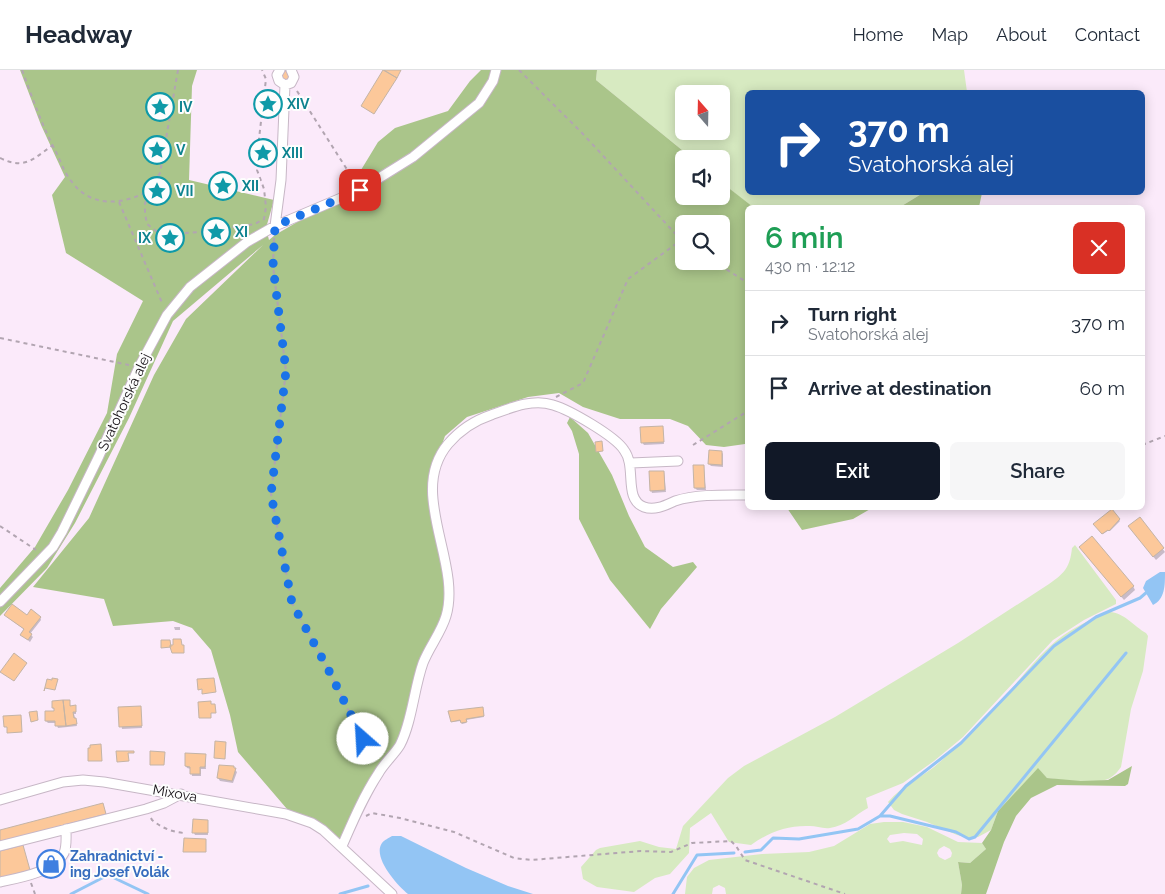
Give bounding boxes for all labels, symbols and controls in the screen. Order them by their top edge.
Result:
text: Headway [25,20,133,49]
text: Home [852,24,903,45]
text: Map [931,24,968,45]
text: About [996,24,1047,45]
text: Contact [1075,24,1140,45]
north arrow [675,85,730,140]
map controls [675,85,730,270]
place icon: XIV [253,89,283,119]
place icon: IV [145,92,175,122]
place label: XIV [286,96,310,112]
place label: IV [179,99,193,115]
text: 370 m [848,109,950,150]
icon: right [765,110,830,175]
place icon: V [142,135,172,165]
place icon: XIII [248,138,278,168]
place label: V [176,142,186,158]
place label: XIII [281,145,303,161]
button: sound [675,150,730,205]
text: Svatohorská alej [848,151,1014,177]
pin [339,169,381,211]
place icon: XII [208,171,238,201]
place icon: VII [142,176,172,206]
icon: arrive [346,176,374,204]
place label: XII [241,178,259,194]
place label: VII [176,183,193,199]
button: search [675,215,730,270]
place icon: XI [201,217,231,247]
text: 6 min [765,220,844,255]
button: close [1073,222,1125,274]
place icon: IX [155,223,185,253]
place label: XI [234,224,248,240]
place label: IX [138,230,152,246]
text: 430 m · 12:12 [765,257,855,276]
text: Turn right [808,303,897,325]
icon: right [765,309,793,337]
text: 370 m [1071,312,1125,334]
text: Svatohorská alej [808,325,929,344]
street label: Svatohorská alej [94,351,154,453]
icon: arrive [765,374,793,402]
text: Arrive at destination [808,377,992,399]
text: 60 m [1080,377,1125,399]
button: Exit [765,442,940,500]
button: Share [950,442,1125,500]
position arrow [336,712,388,764]
street label: Mixova [151,781,199,805]
place label: Zahradnictví - ing Josef Volák [70,848,170,880]
shop icon: Zahradnictví - ing Josef Volák [36,849,66,879]

